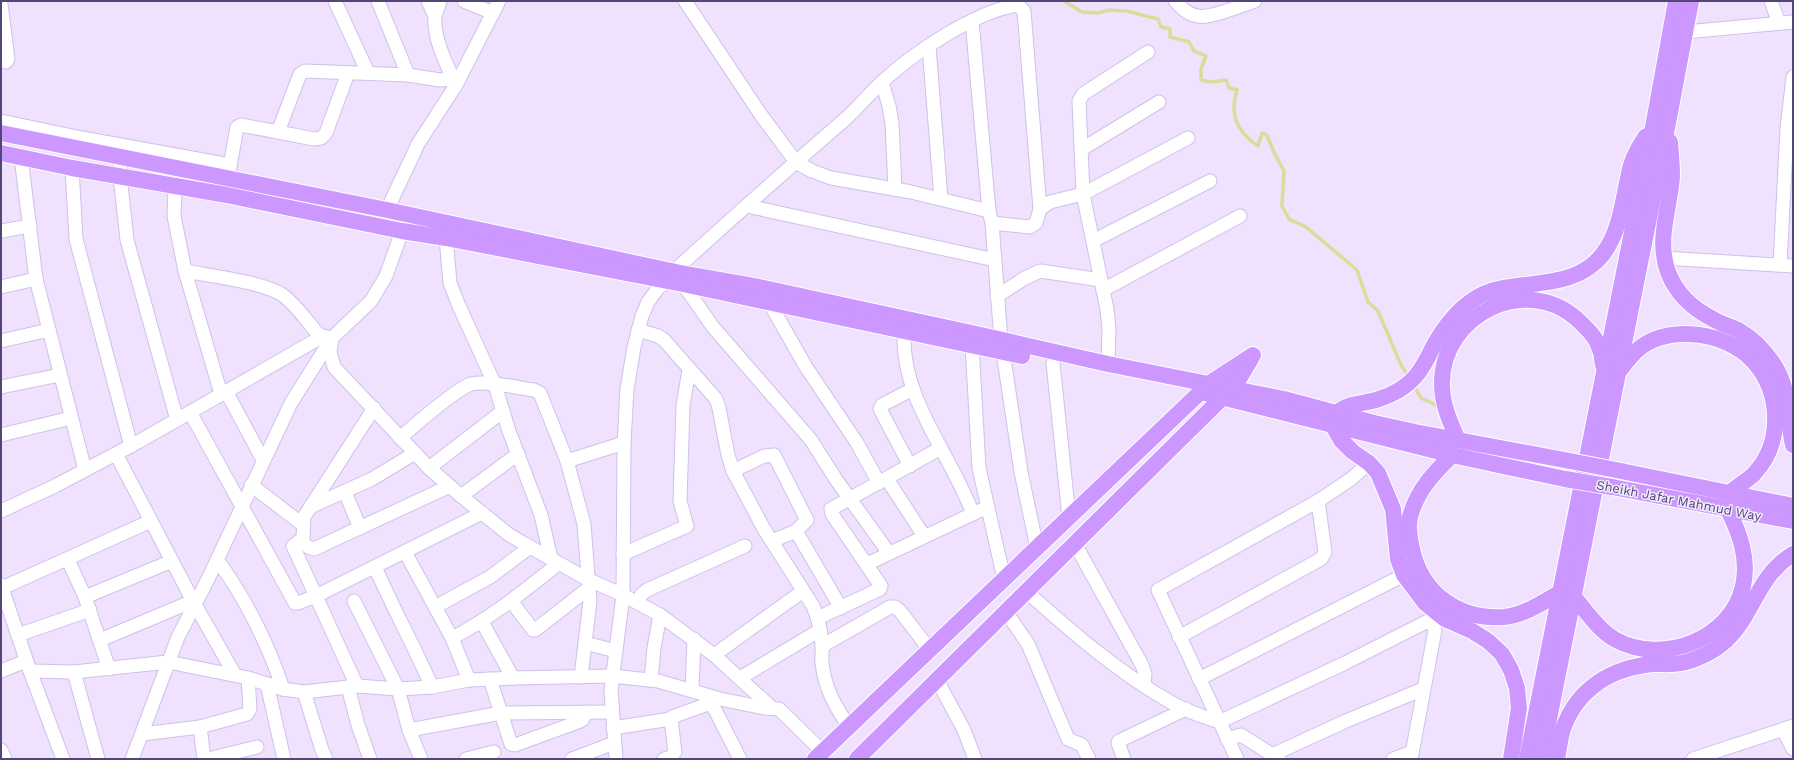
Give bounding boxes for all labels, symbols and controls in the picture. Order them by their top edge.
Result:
street label: Sheikh Jafar Mahmud Way [1595,477,1763,524]

